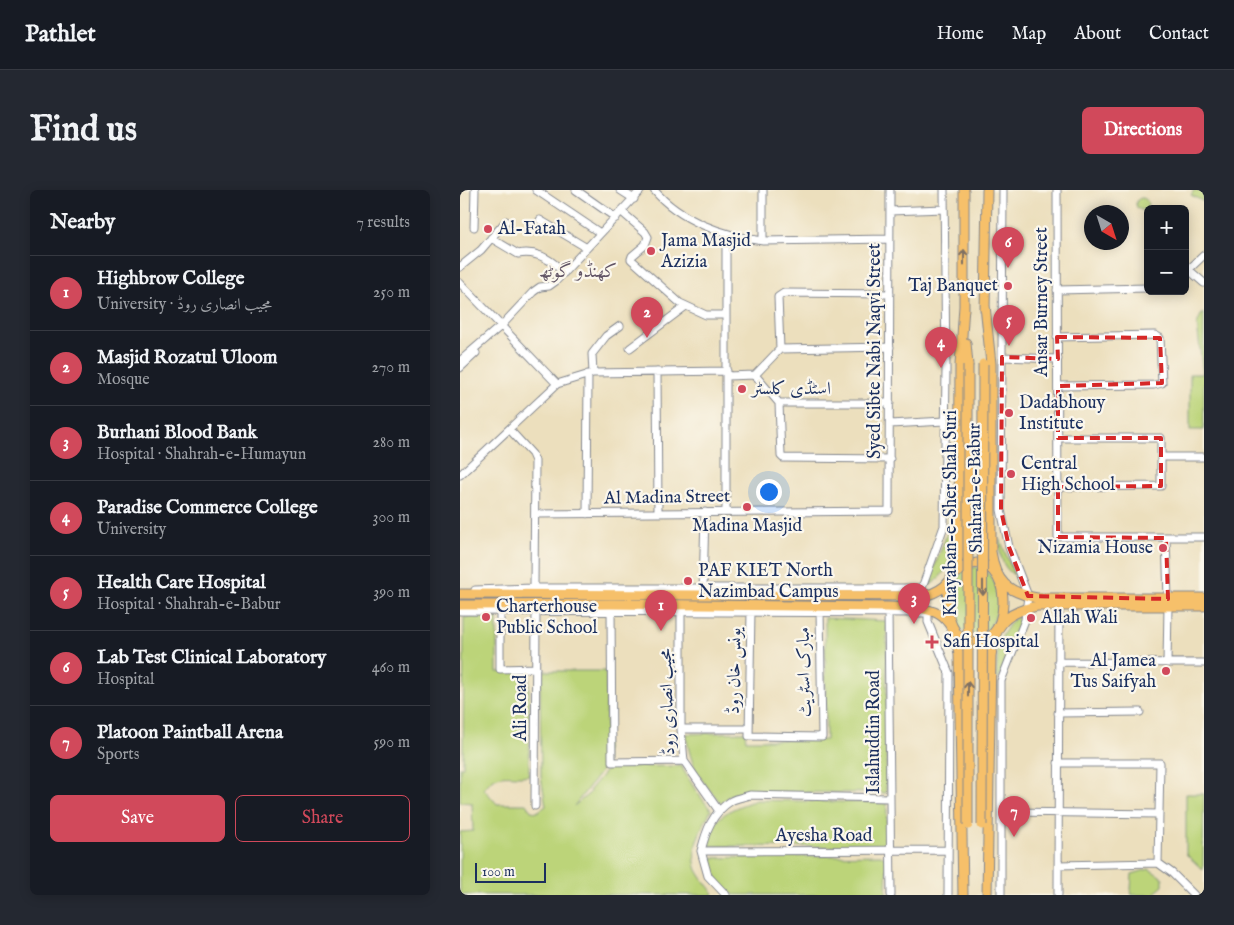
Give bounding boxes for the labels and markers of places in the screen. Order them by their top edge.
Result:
place label: Al-Fatah [497,218,566,241]
marker: Al-Fatah [482,223,494,235]
pin: 6 [992,227,1024,268]
place label: Jama Masjid Azizia [659,230,751,274]
marker: Jama Masjid Azizia [645,245,657,257]
place label: Taj Banquet [908,275,998,298]
marker: Taj Banquet [1002,280,1014,292]
pin: 2 [631,297,663,338]
pin: 5 [993,305,1025,346]
pin: 4 [925,327,957,368]
place label: اسٹڈی کلسٹر [750,378,831,401]
marker: اسٹڈی کلسٹر [736,383,748,395]
place label: Dadabhouy Institute [1019,392,1106,436]
marker: Dadabhouy Institute [1003,407,1015,419]
place label: Central High School [1021,453,1115,497]
marker: Central High School [1005,468,1017,480]
marker: Madina Masjid [741,501,753,513]
place label: Madina Masjid [692,515,802,538]
place label: Nizamia House [1038,537,1153,560]
marker: Nizamia House [1157,542,1169,554]
place label: PAF KIET North Nazimbad Campus [698,560,839,604]
marker: PAF KIET North Nazimbad Campus [682,575,694,587]
pin: 3 [898,583,930,624]
pin: 1 [645,590,677,631]
place label: Charterhouse Public School [496,596,597,640]
place label: Allah Wali [1040,607,1118,630]
marker: Charterhouse Public School [480,611,492,623]
marker: Allah Wali [1025,612,1037,624]
place label: Safi Hospital [943,631,1039,654]
marker: Safi Hospital [925,635,939,649]
place label: Al Jamea Tus Saifyah [1070,650,1156,694]
marker: Al Jamea Tus Saifyah [1160,665,1172,677]
pin: 7 [998,796,1030,837]

